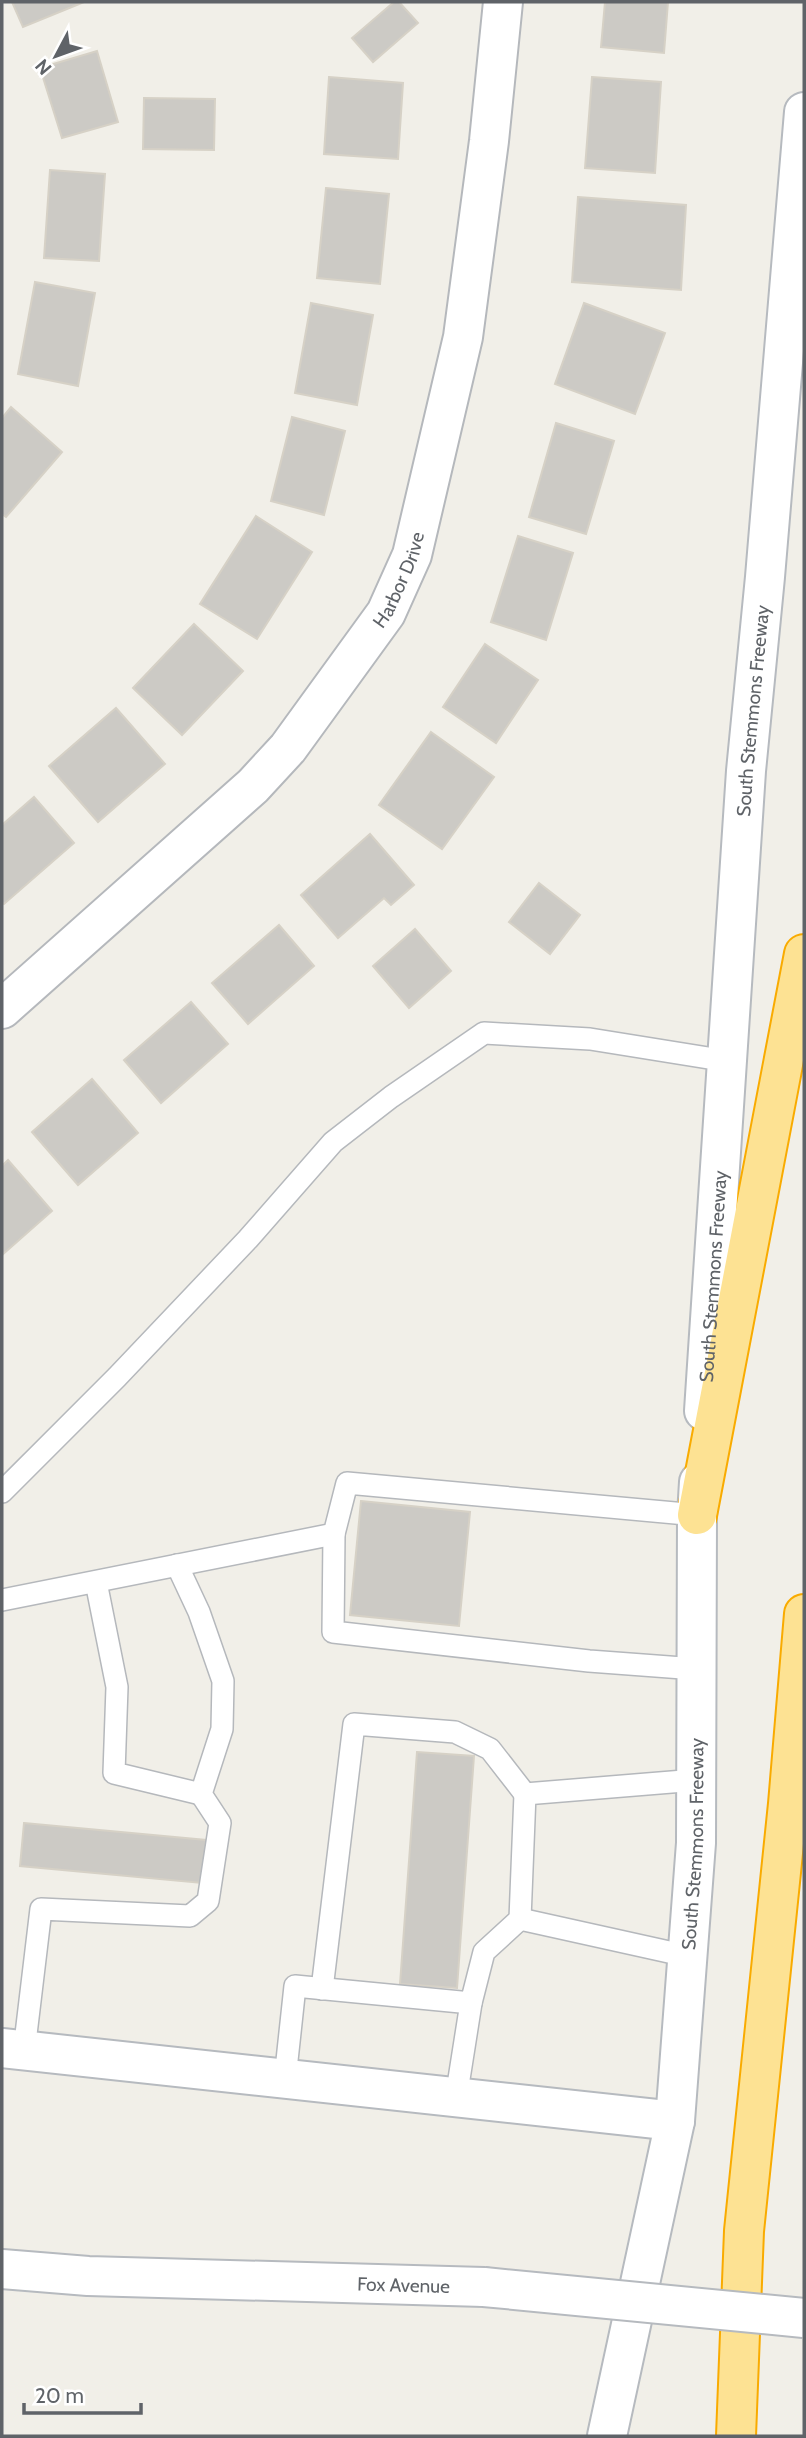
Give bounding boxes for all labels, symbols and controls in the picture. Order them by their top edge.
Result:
north arrow [21,21,91,91]
text: N [30,54,57,79]
street label: Harbor Drive [368,529,429,632]
street label: South Stemmons Freeway [732,603,774,817]
street label: South Stemmons Freeway [694,1169,731,1383]
street label: South Stemmons Freeway [676,1737,708,1951]
street label: Fox Avenue [357,2272,451,2298]
scale bar [24,2372,142,2416]
text: 20 m [35,2383,84,2408]

